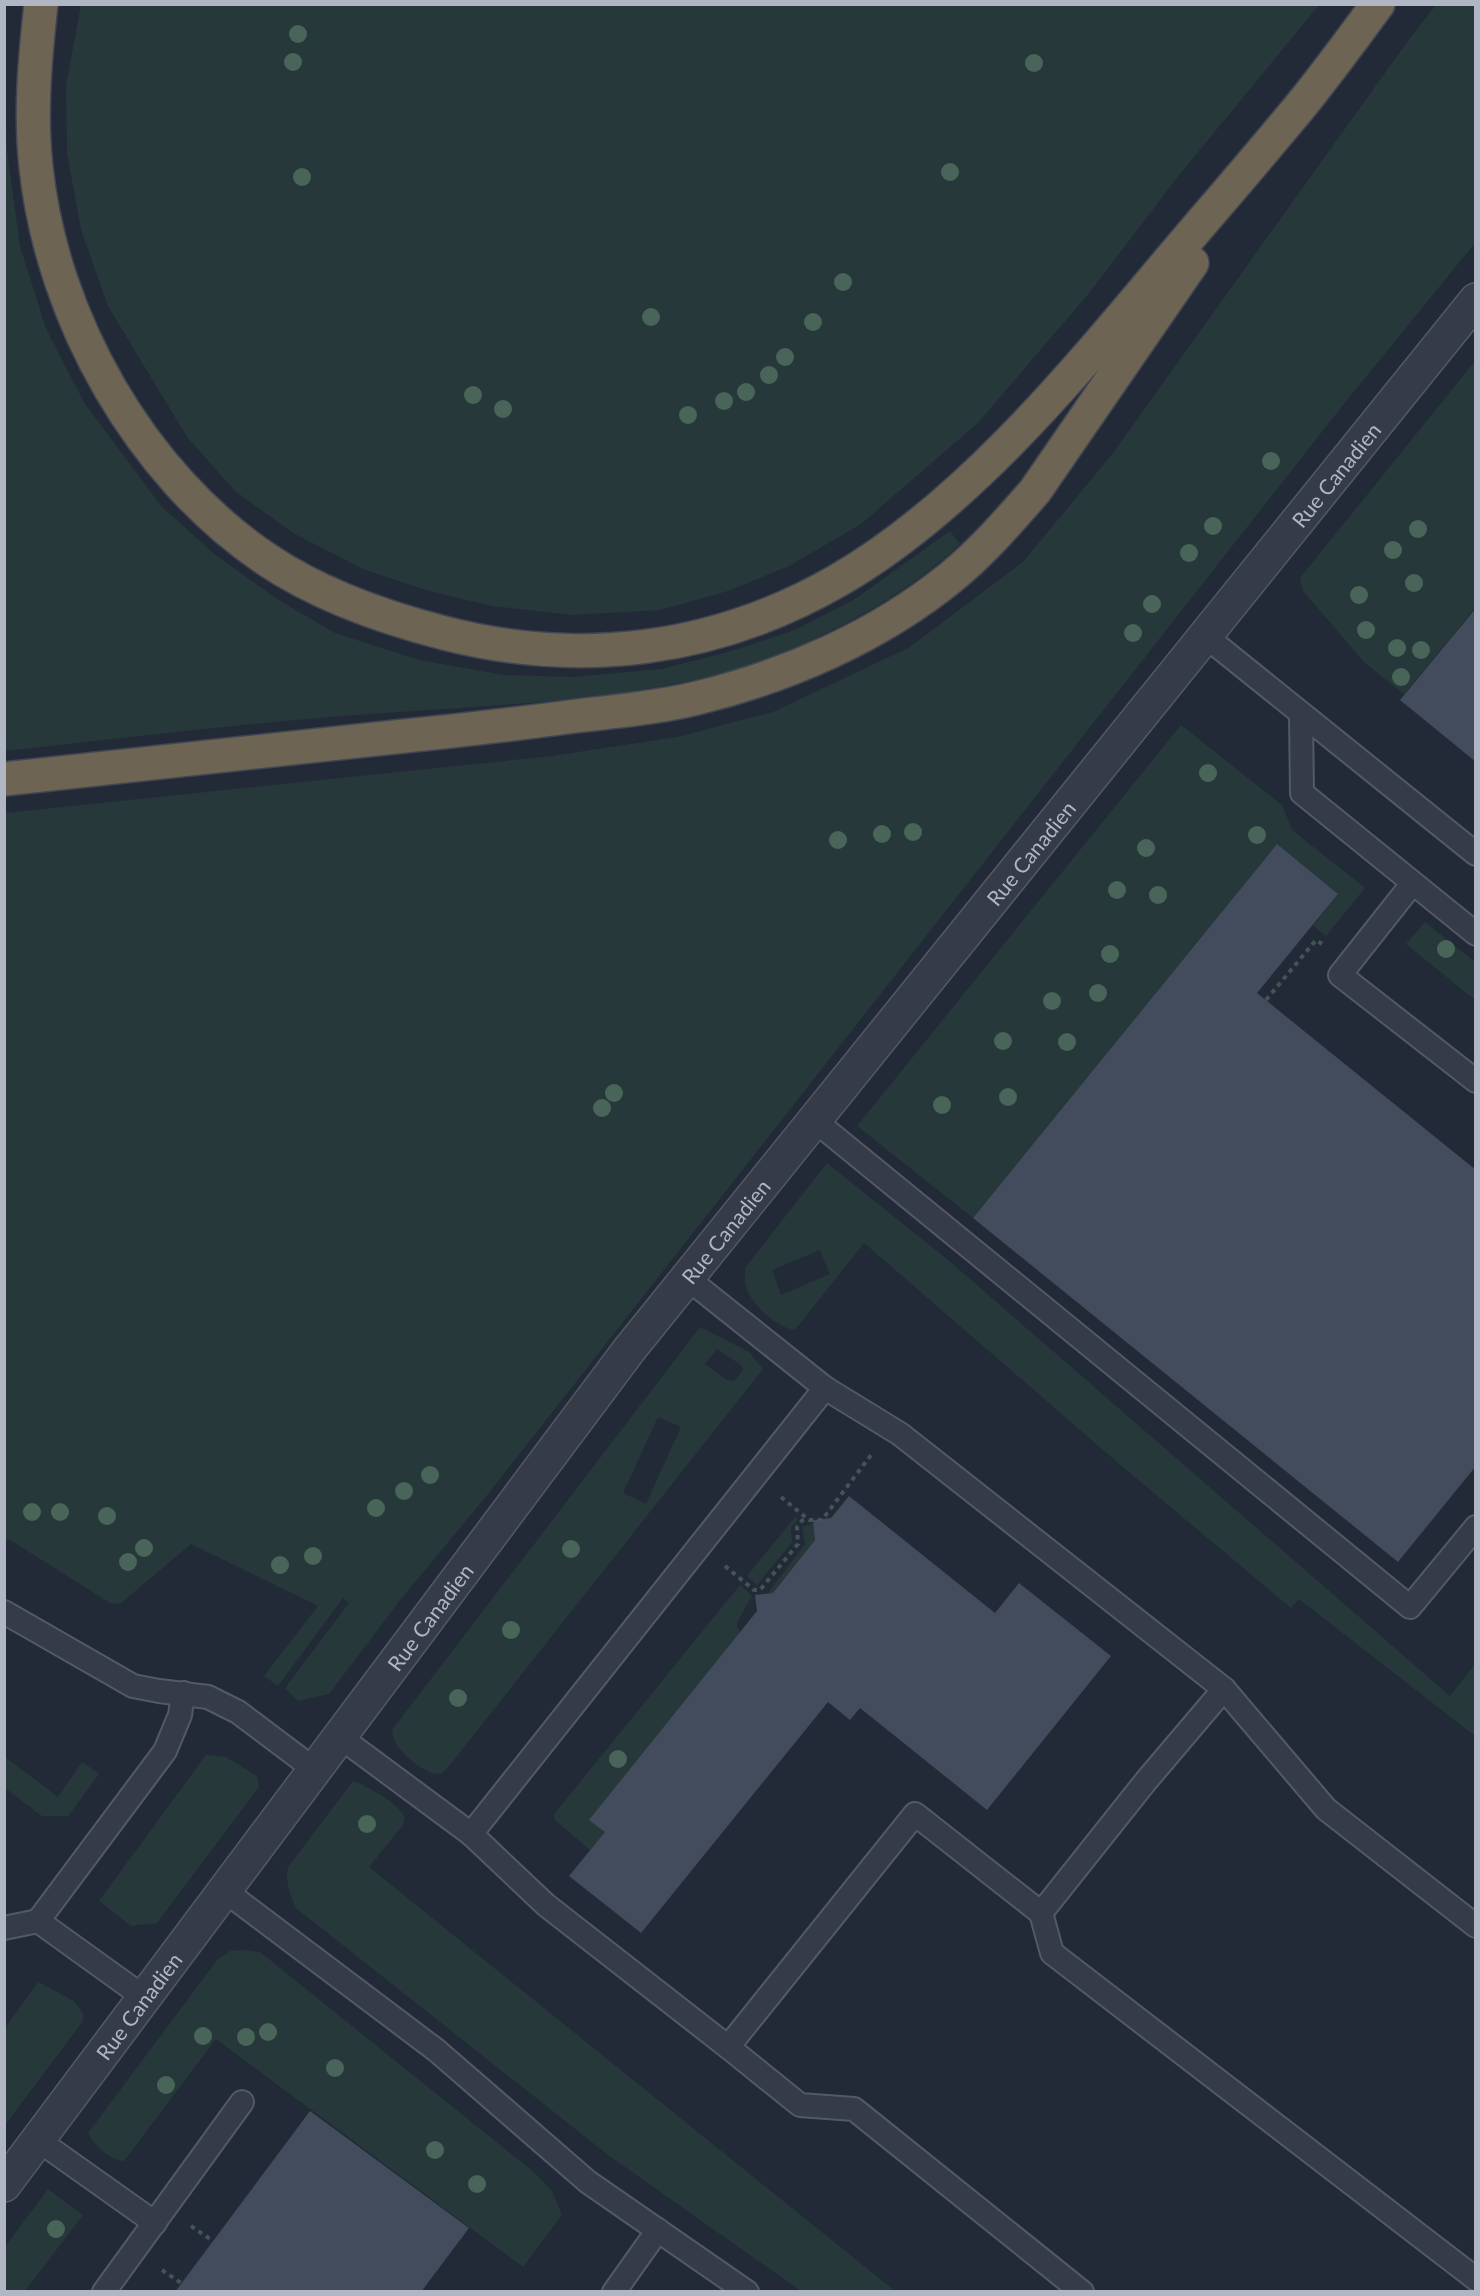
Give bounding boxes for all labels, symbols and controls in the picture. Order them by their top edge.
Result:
street label: Rue Canadien [1286,417,1385,532]
street label: Rue Canadien [981,795,1080,910]
street label: Rue Canadien [675,1174,775,1288]
street label: Rue Canadien [381,1558,478,1675]
street label: Rue Canadien [90,1947,186,2064]

